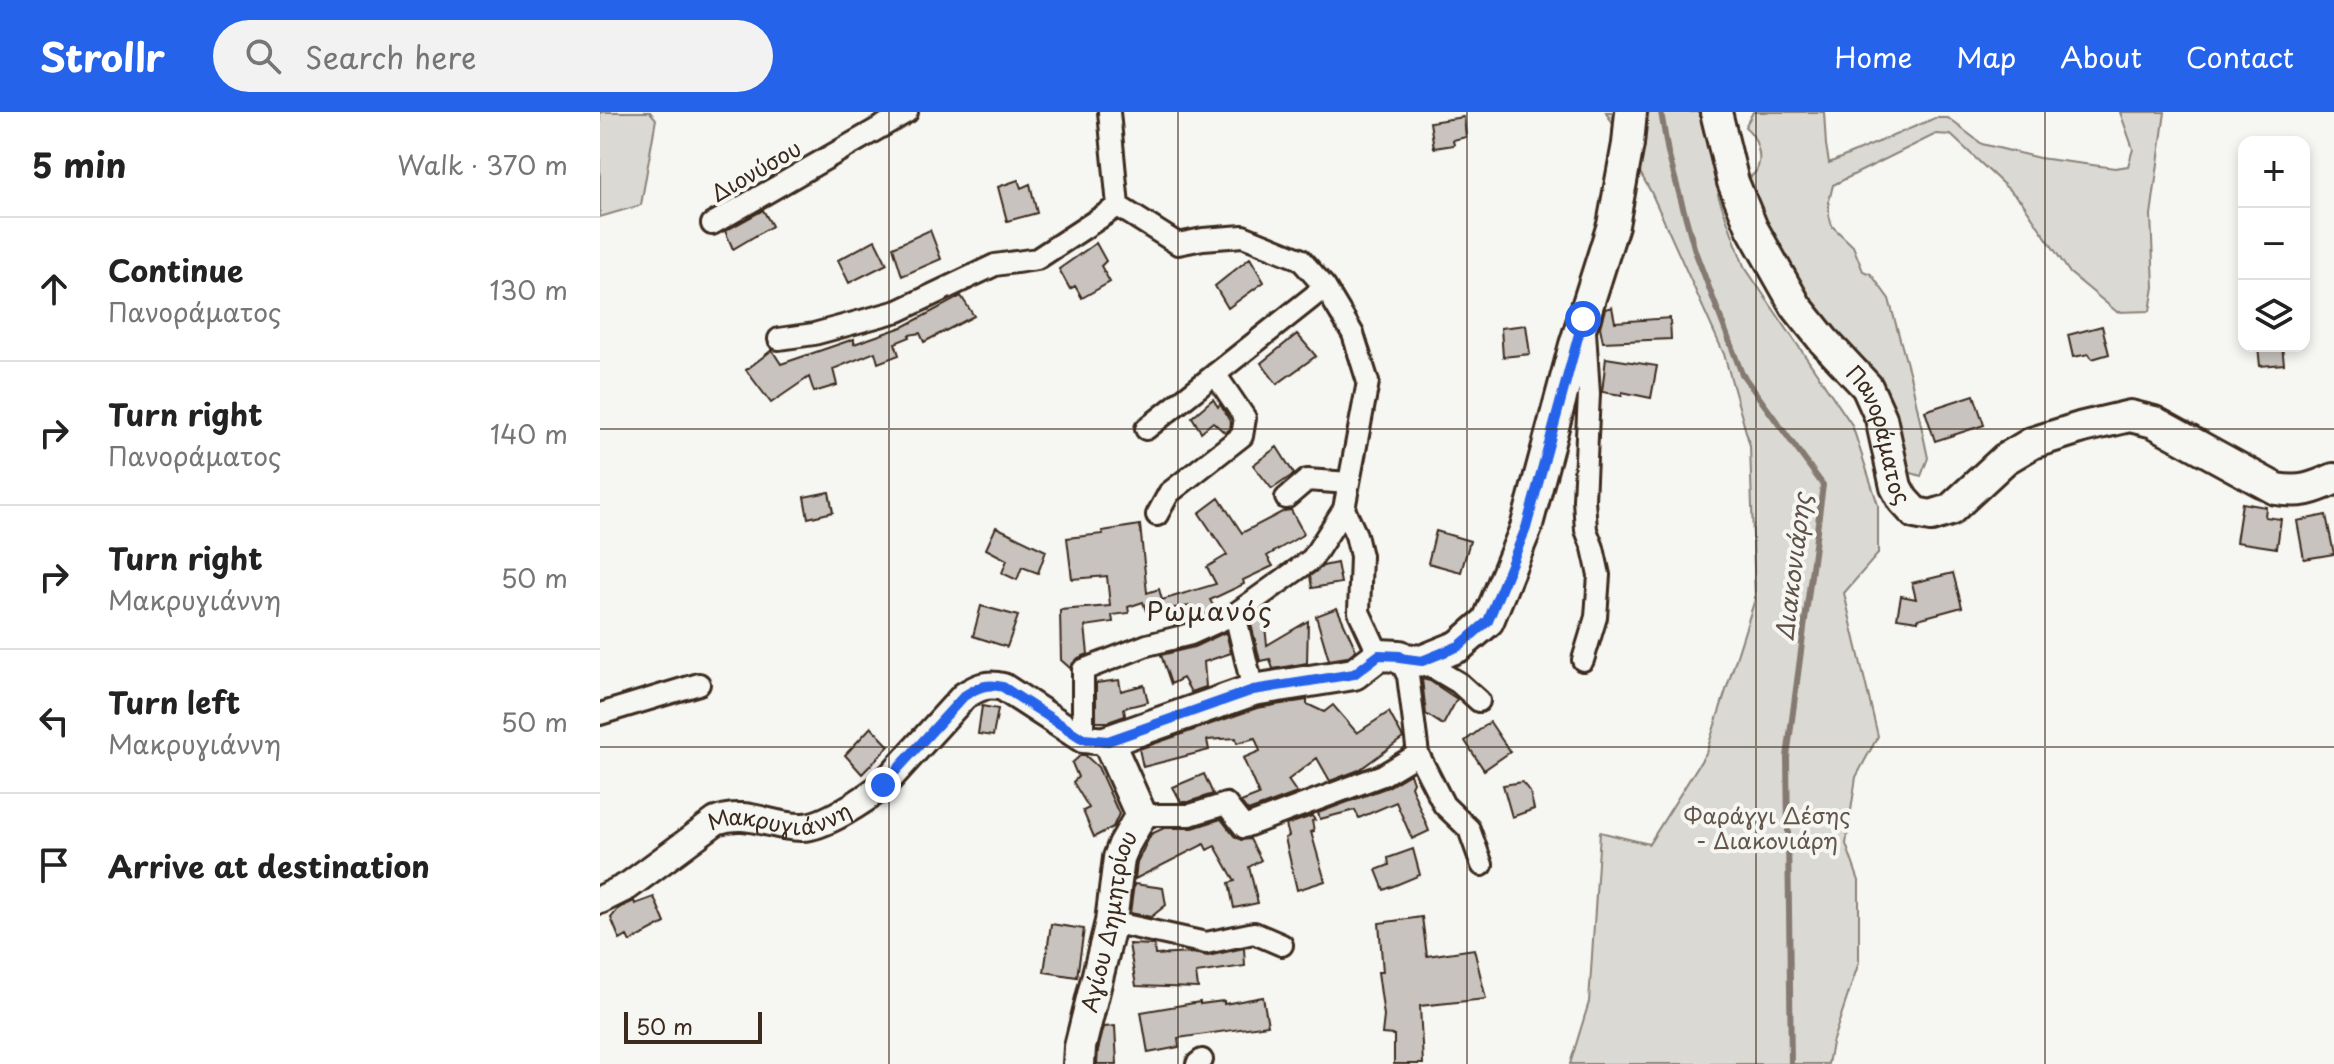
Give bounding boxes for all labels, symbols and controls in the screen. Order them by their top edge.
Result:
search box [213,20,773,92]
text: Strollr [40,28,165,85]
icon: search [241,34,285,78]
text: Search here [305,34,477,79]
text: Home [1834,35,1912,78]
text: Map [1956,35,2016,78]
text: About [2060,35,2142,78]
text: Contact [2186,35,2294,78]
street label: Διονύσου [704,131,807,209]
map controls [2238,136,2310,352]
button: + [2238,136,2310,208]
text: 5 min [32,138,126,190]
text: Walk · 370 m [398,145,568,184]
button: − [2238,208,2310,280]
text: Continue [108,247,243,292]
icon: ahead [32,267,76,311]
text: 130 m [489,270,568,309]
button: layers [2238,280,2310,352]
text: Πανοράματος [108,292,281,331]
route start [1565,301,1601,337]
street label: Πανοράματος [1839,357,1920,510]
text: Turn right [108,391,263,436]
icon: right [32,411,76,455]
text: 140 m [490,414,568,453]
text: Πανοράματος [108,436,281,475]
water label: Διακονιάρης [1765,488,1819,643]
text: Turn right [108,535,263,580]
icon: right [32,555,76,599]
text: 50 m [501,558,568,597]
text: Μακρυγιάννη [108,580,281,619]
district label: Ρωμανός [1146,591,1274,630]
text: Turn left [108,679,240,724]
icon: left [32,699,76,743]
text: 50 m [501,702,568,741]
text: Μακρυγιάννη [108,724,281,763]
route end [865,767,901,803]
street label: Μακρυγιάννη [703,793,857,842]
park label: Φαράγγι Δέσης - Διακονιάρη [1683,798,1851,856]
street label: Αγίου Δημητρίου [1071,824,1144,1015]
icon: arrive [32,843,76,887]
text: Arrive at destination [108,843,430,888]
scale bar [624,1008,762,1044]
text: 50 m [636,1009,693,1042]

